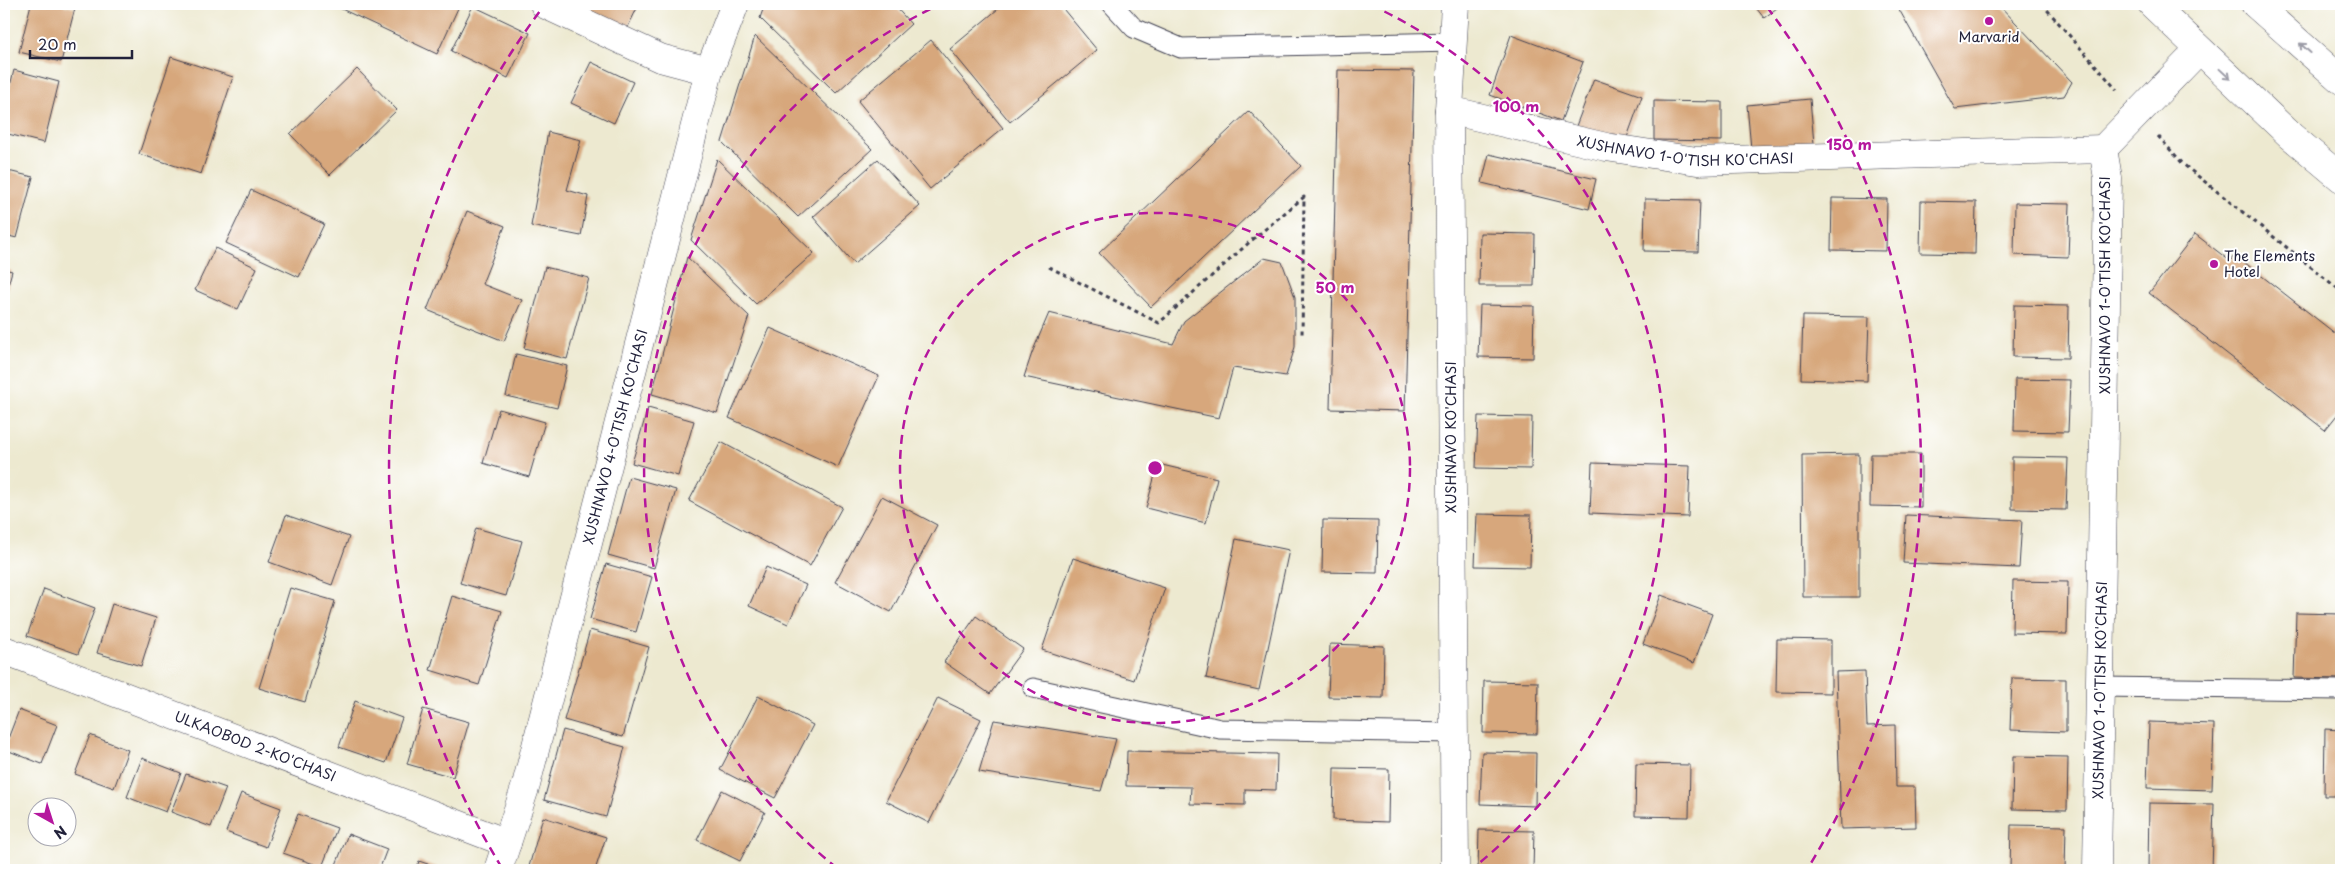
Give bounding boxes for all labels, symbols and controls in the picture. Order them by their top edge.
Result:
marker: Marvarid [1983,15,1995,27]
place label: Marvarid [1959,26,2019,47]
scale bar [30,28,132,60]
text: 20 m [38,32,77,55]
one-way arrow [2298,42,2311,54]
one-way arrow [2218,68,2231,80]
text: 100 m [1493,94,1539,117]
street label: XUSHNAVO 1-O'TISH KO'CHASI [1575,130,1794,171]
text: 150 m [1826,132,1872,155]
street label: XUSHNAVO 1-O'TISH KO'CHASI [2094,176,2115,394]
place label: The Elements Hotel [2224,245,2315,282]
marker: The Elements Hotel [2208,258,2220,270]
text: 50 m [1316,275,1354,298]
street label: XUSHNAVO 4-O'TISH KO'CHASI [577,327,652,546]
street label: XUSHNAVO KO'CHASI [1440,361,1461,513]
centre of rings [1146,459,1164,477]
street label: XUSHNAVO 1-O'TISH KO'CHASI [2087,581,2112,799]
street label: ULKAOBOD 2-KO'CHASI [171,705,339,786]
north arrow [28,796,78,846]
text: N [50,821,71,844]

